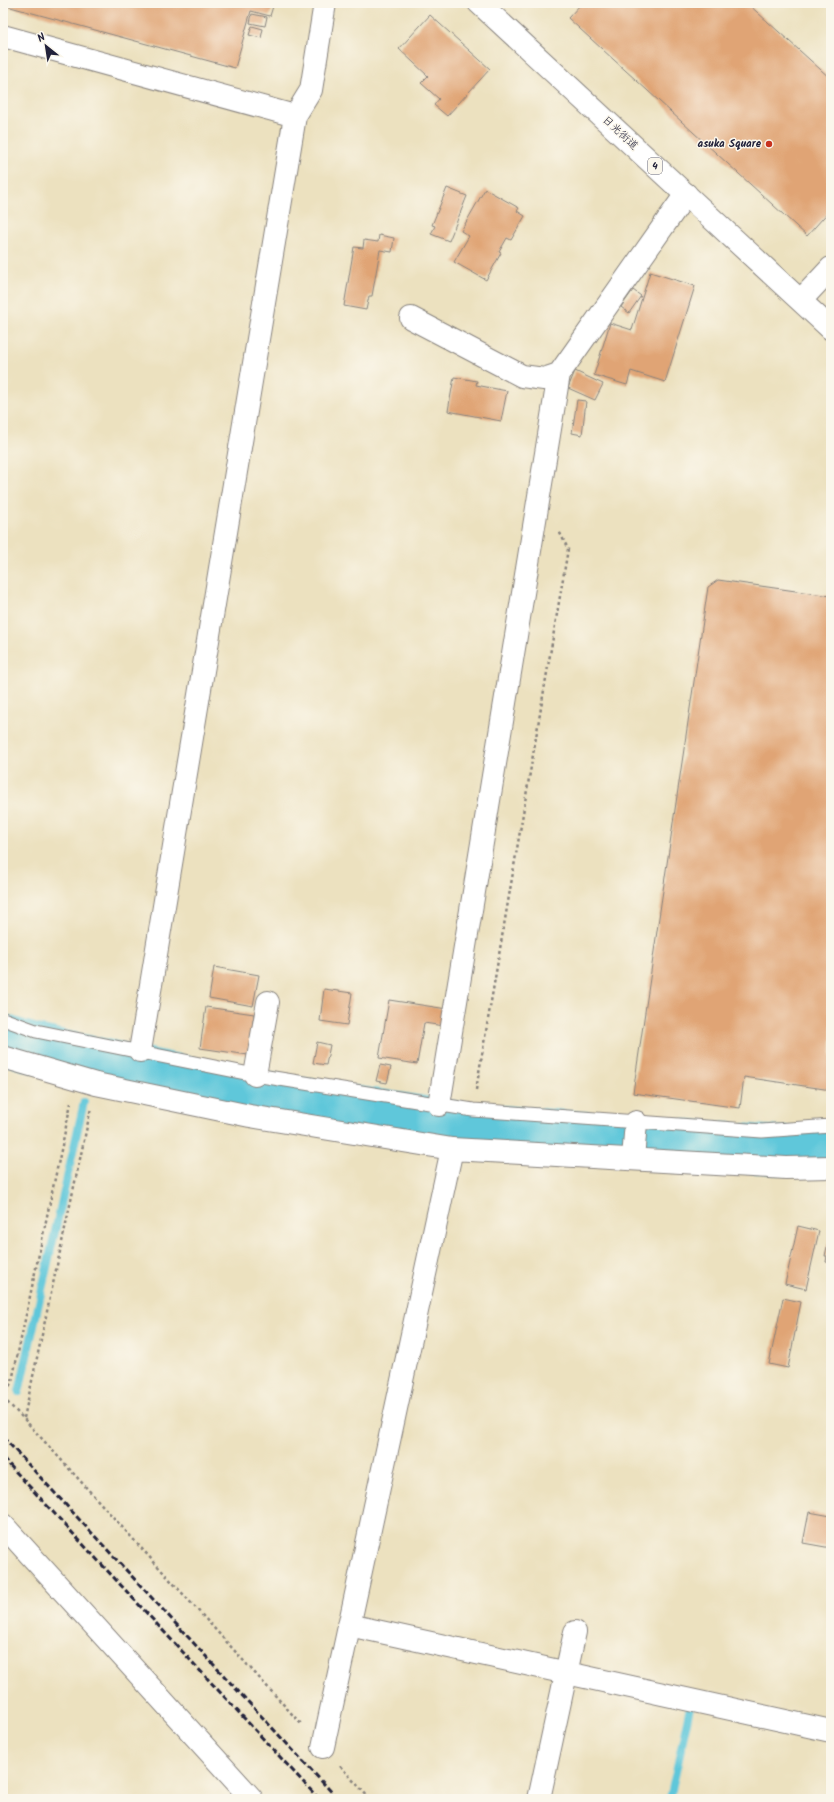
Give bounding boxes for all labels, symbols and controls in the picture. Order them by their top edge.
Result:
north arrow [26,26,66,66]
text: N [34,29,49,48]
street label: 日光街道 [598,111,642,155]
place label: asuka Square [698,135,762,153]
marker: asuka Square [764,139,774,149]
road number: 4 [648,158,662,174]

